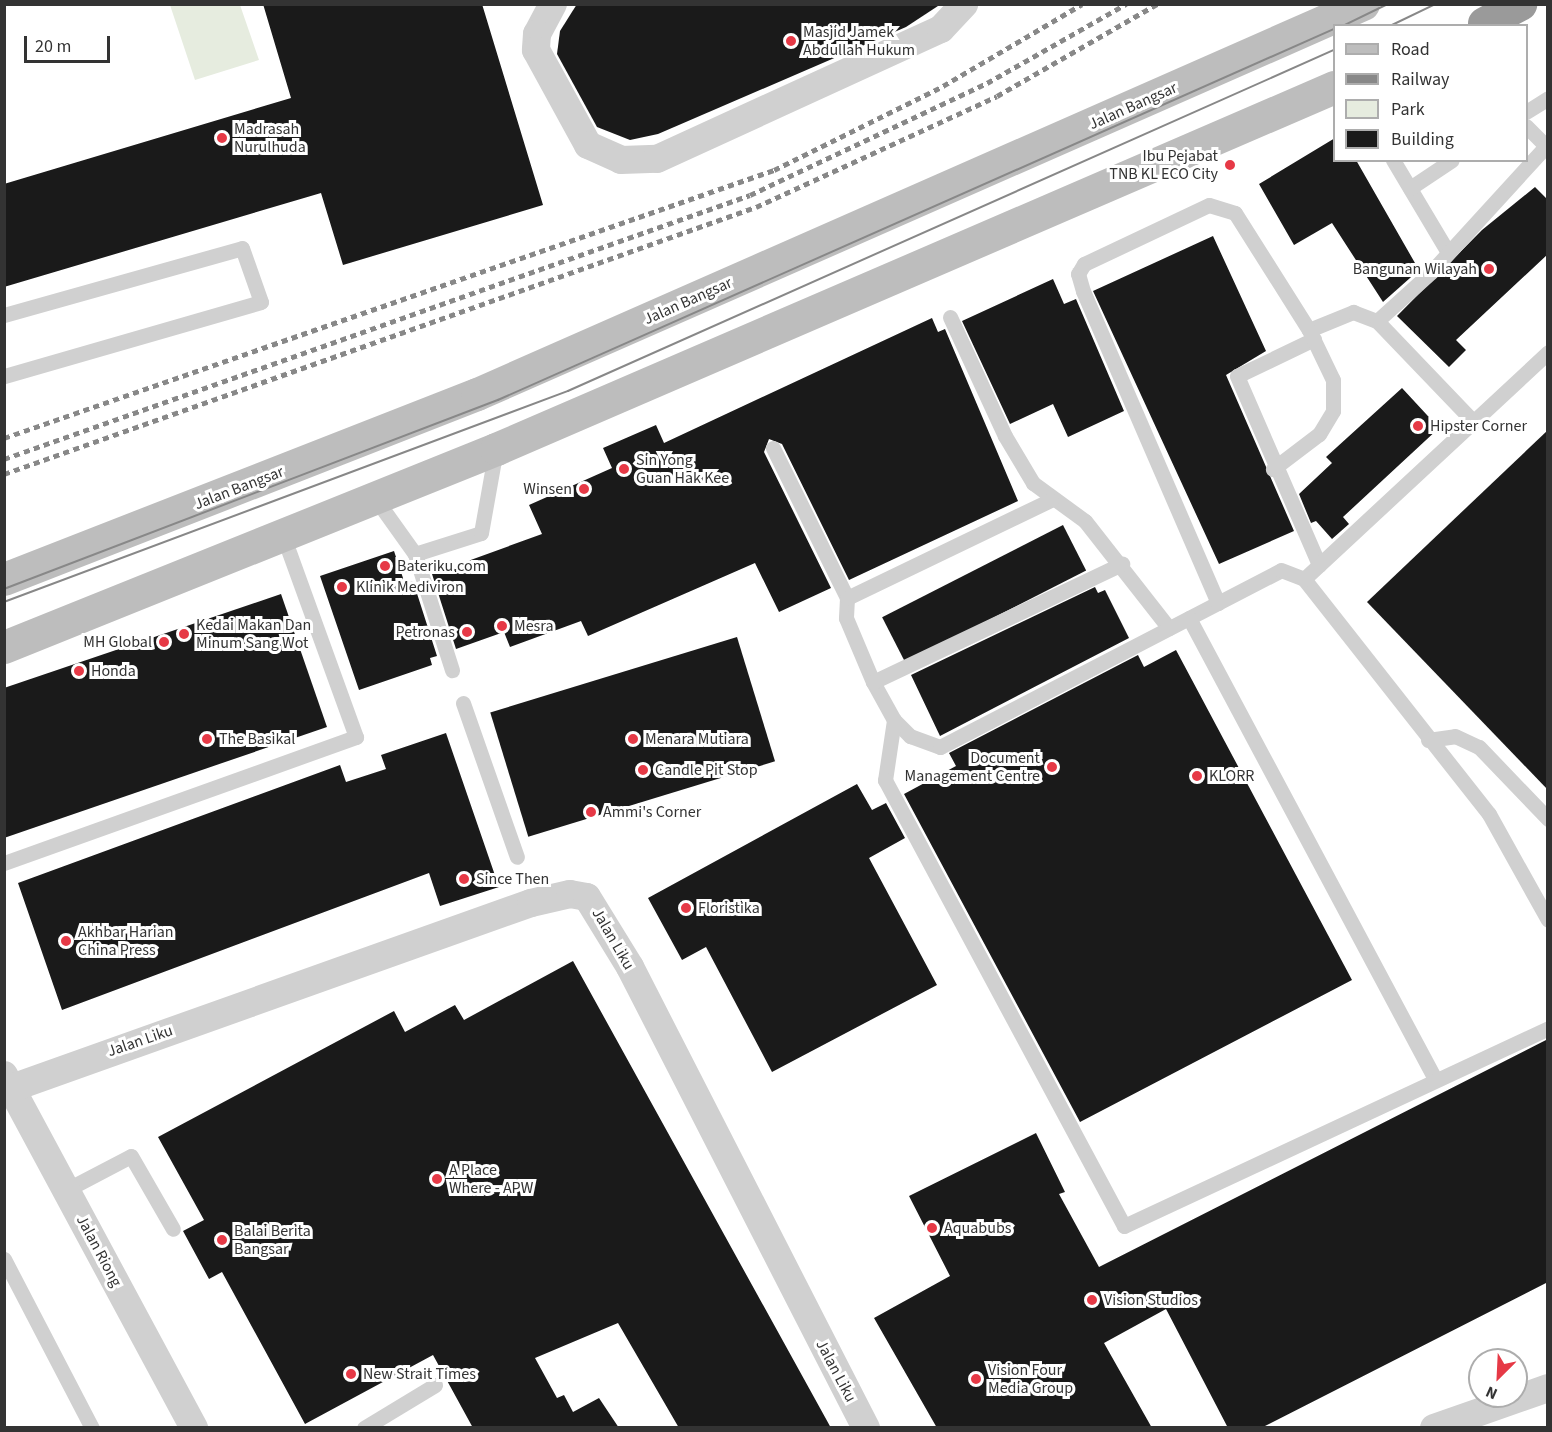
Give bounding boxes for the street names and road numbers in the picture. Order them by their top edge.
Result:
street label: Jalan Bangsar [1086,78,1180,134]
street label: Jalan Bangsar [641,273,735,329]
street label: Jalan Bangsar [191,462,287,514]
street label: Jalan Liku [588,905,638,973]
street label: Jalan Liku [105,1021,175,1061]
street label: Jalan Riong [72,1212,126,1290]
street label: Jalan Liku [812,1336,860,1406]

